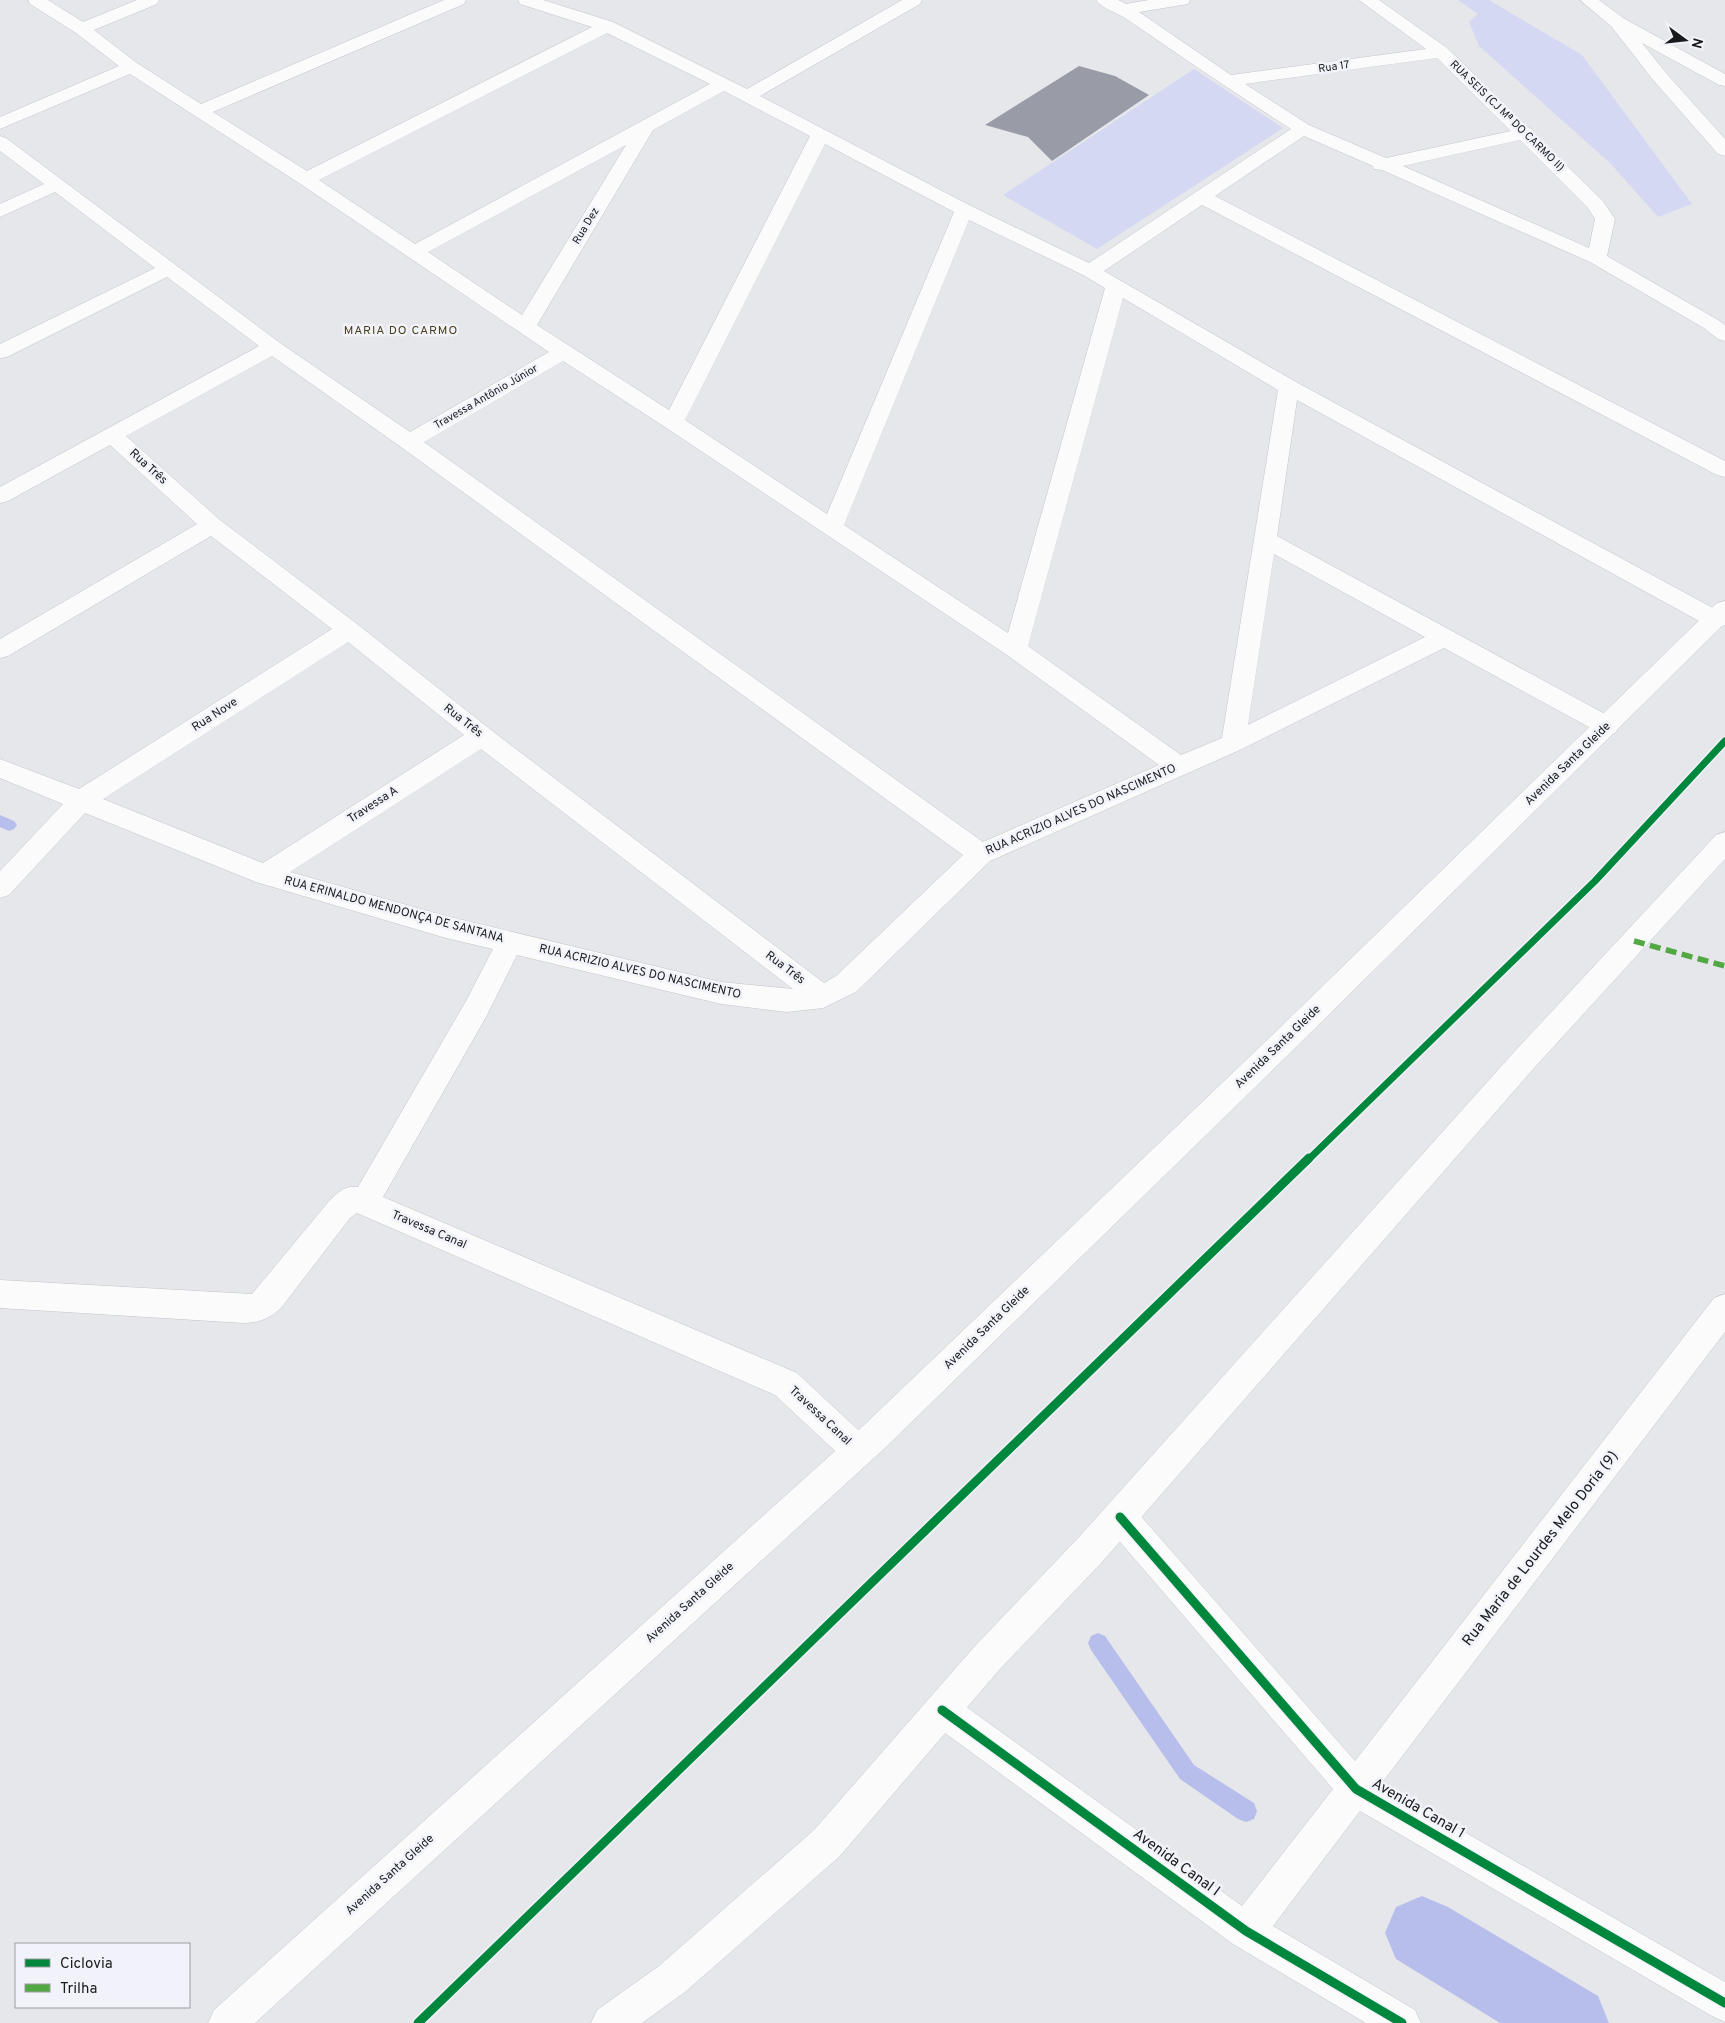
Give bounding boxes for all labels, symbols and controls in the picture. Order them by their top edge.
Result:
north arrow [1660,15,1710,65]
text: N [1687,36,1706,50]
street label: RUA SEIS (CJ Mª DO CARMO II) [1447,57,1567,175]
street label: Rua 17 [1317,58,1351,76]
street label: Rua Dez [570,205,602,247]
district label: MARIA DO CARMO [344,323,458,339]
street label: Travessa Antônio Júnior [431,361,541,433]
street label: Rua Três [126,446,170,488]
street label: Rua Nove [189,694,241,736]
street label: Rua Três [440,701,486,741]
street label: Avenida Santa Gleide [1522,719,1614,809]
street label: RUA ACRIZIO ALVES DO NASCIMENTO [983,761,1179,859]
street label: Travessa A [345,783,401,827]
street label: RUA ERINALDO MENDONÇA DE SANTANA [282,873,506,947]
street label: RUA ACRIZIO ALVES DO NASCIMENTO [537,941,743,1003]
street label: Rua Três [762,948,808,988]
street label: Avenida Santa Gleide [1232,1002,1324,1092]
street label: Travessa Canal [389,1207,469,1253]
street label: Avenida Santa Gleide [941,1283,1033,1373]
street label: Travessa Canal [785,1383,855,1449]
street label: Rua Maria de Lourdes Melo Doria (9) [1459,1448,1623,1650]
street label: Avenida Santa Gleide [642,1559,738,1647]
street label: Avenida Canal 1 [1368,1775,1468,1843]
street label: Avenida Canal I [1129,1825,1223,1901]
street label: Avenida Santa Gleide [342,1831,438,1919]
legend [15,1943,190,2008]
text: Ciclovia [60,1955,113,1974]
text: Trilha [60,1980,97,1999]

